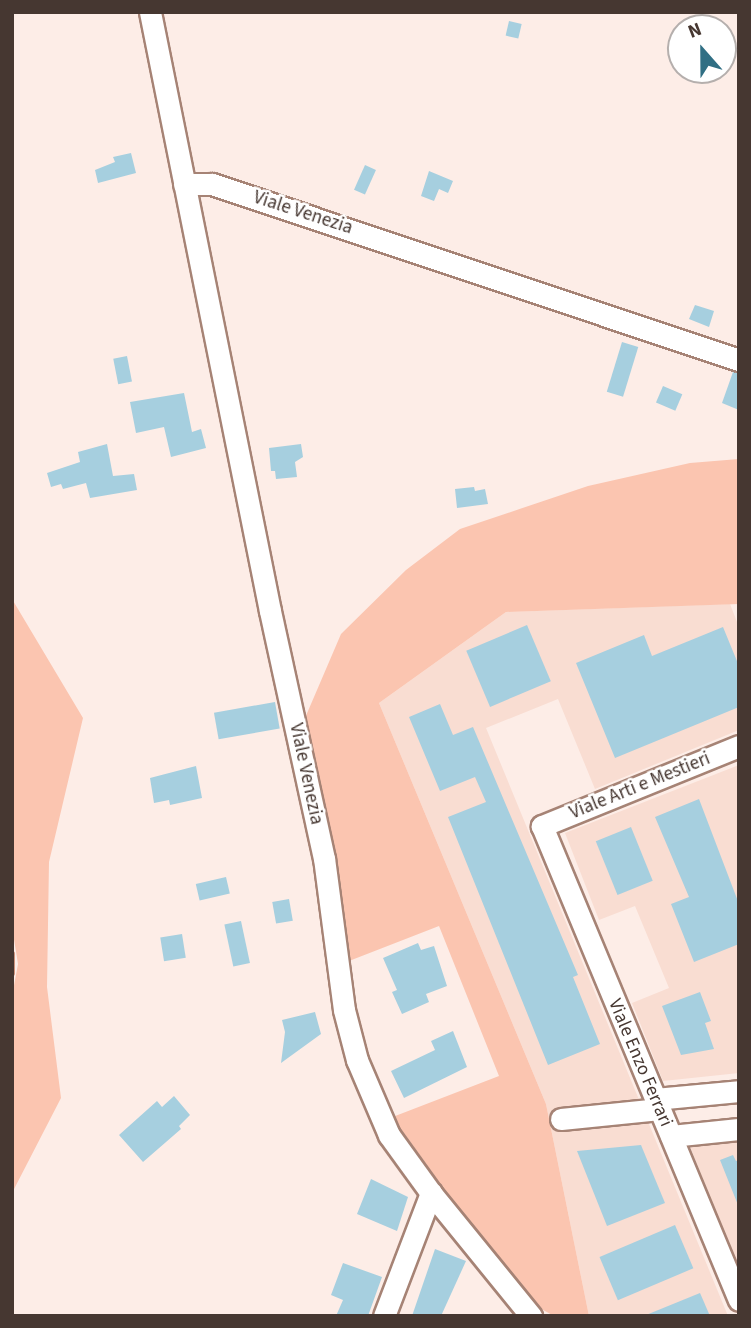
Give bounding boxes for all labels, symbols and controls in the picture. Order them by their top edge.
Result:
north arrow [667,14,737,84]
text: N [684,16,706,46]
street label: Viale Venezia [250,186,356,240]
street label: Viale Venezia [284,721,328,827]
street label: Viale Arti e Mestieri [566,747,714,825]
street label: Viale Enzo Ferrari [603,996,677,1130]

